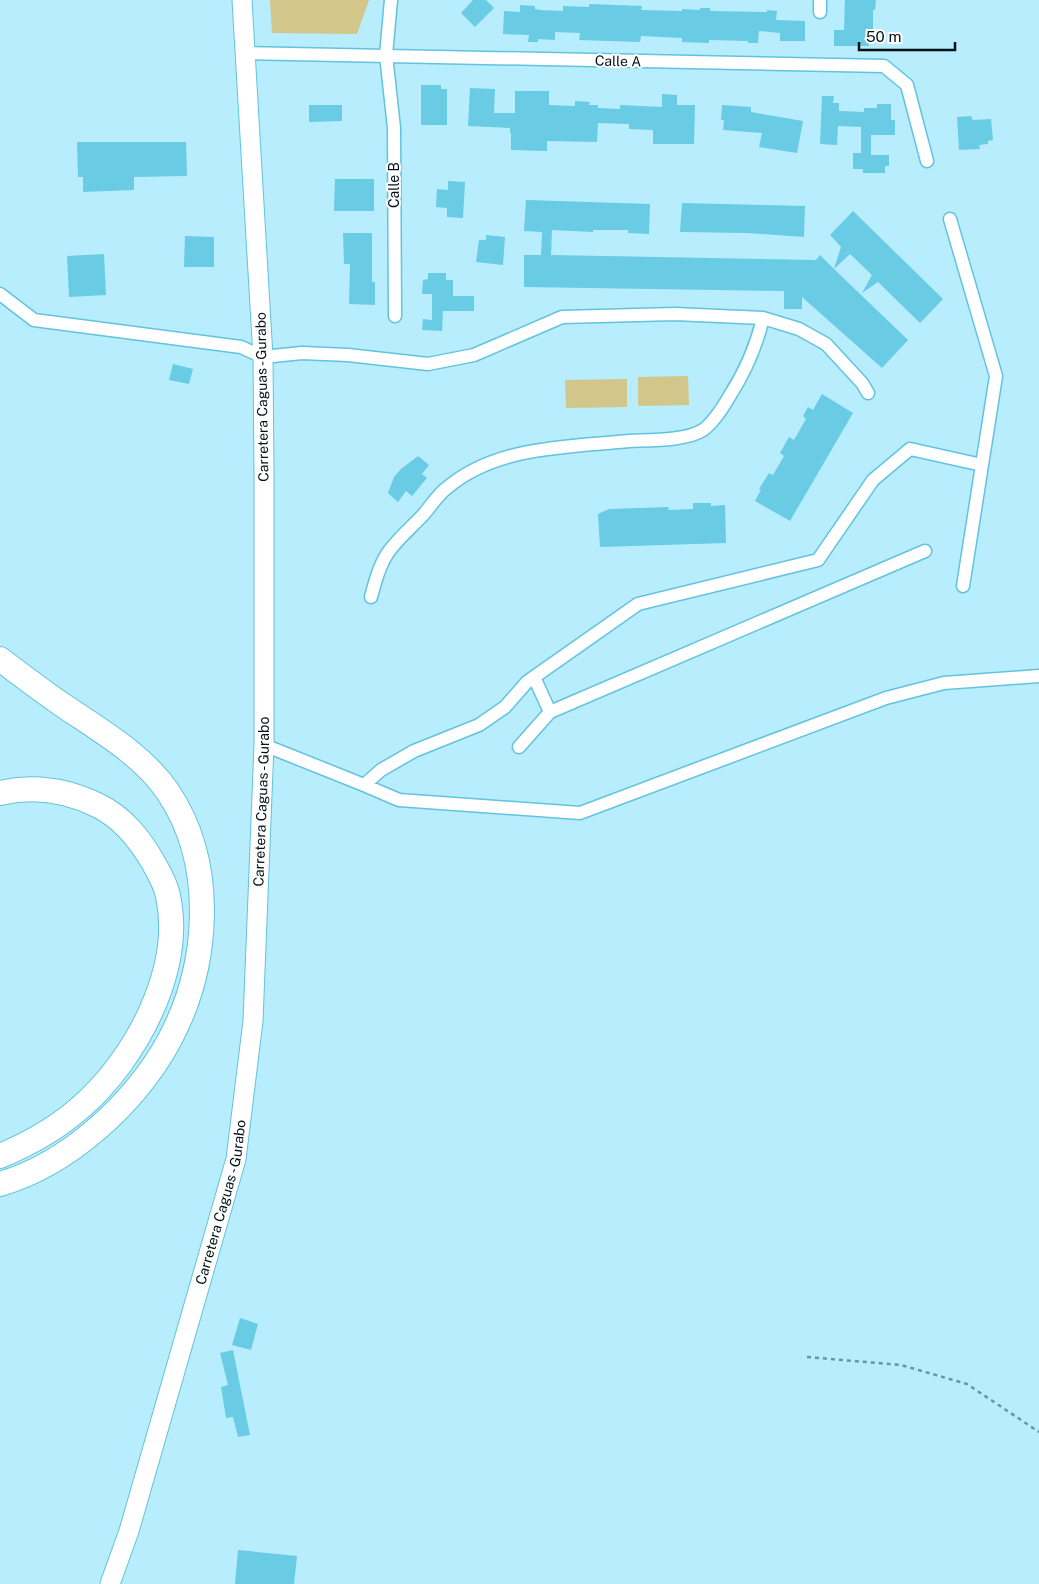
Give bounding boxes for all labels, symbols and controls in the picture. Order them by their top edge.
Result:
scale bar [859,20,955,52]
text: 50 m [866,28,901,45]
street label: Calle A [595,53,641,69]
street label: Calle B [386,162,402,208]
street label: Carretera Caguas - Gurabo [253,312,271,482]
street label: Carretera Caguas - Gurabo [250,717,272,887]
street label: Carretera Caguas - Gurabo [192,1119,249,1287]

